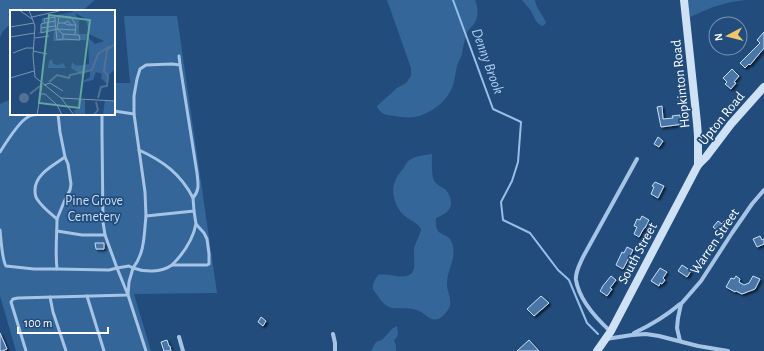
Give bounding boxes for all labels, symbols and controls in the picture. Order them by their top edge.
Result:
inset map [10,10,115,115]
north arrow [708,16,748,56]
water label: Denny Brook [469,26,506,96]
text: N [713,33,724,42]
street label: Hopkinton Road [669,39,693,129]
street label: Upton Road [696,89,747,148]
park label: Pine Grove Cemetery [65,194,123,224]
street label: Warren Street [688,206,742,277]
street label: South Street [616,220,660,286]
scale bar [18,309,108,335]
text: 100 m [24,317,52,329]

